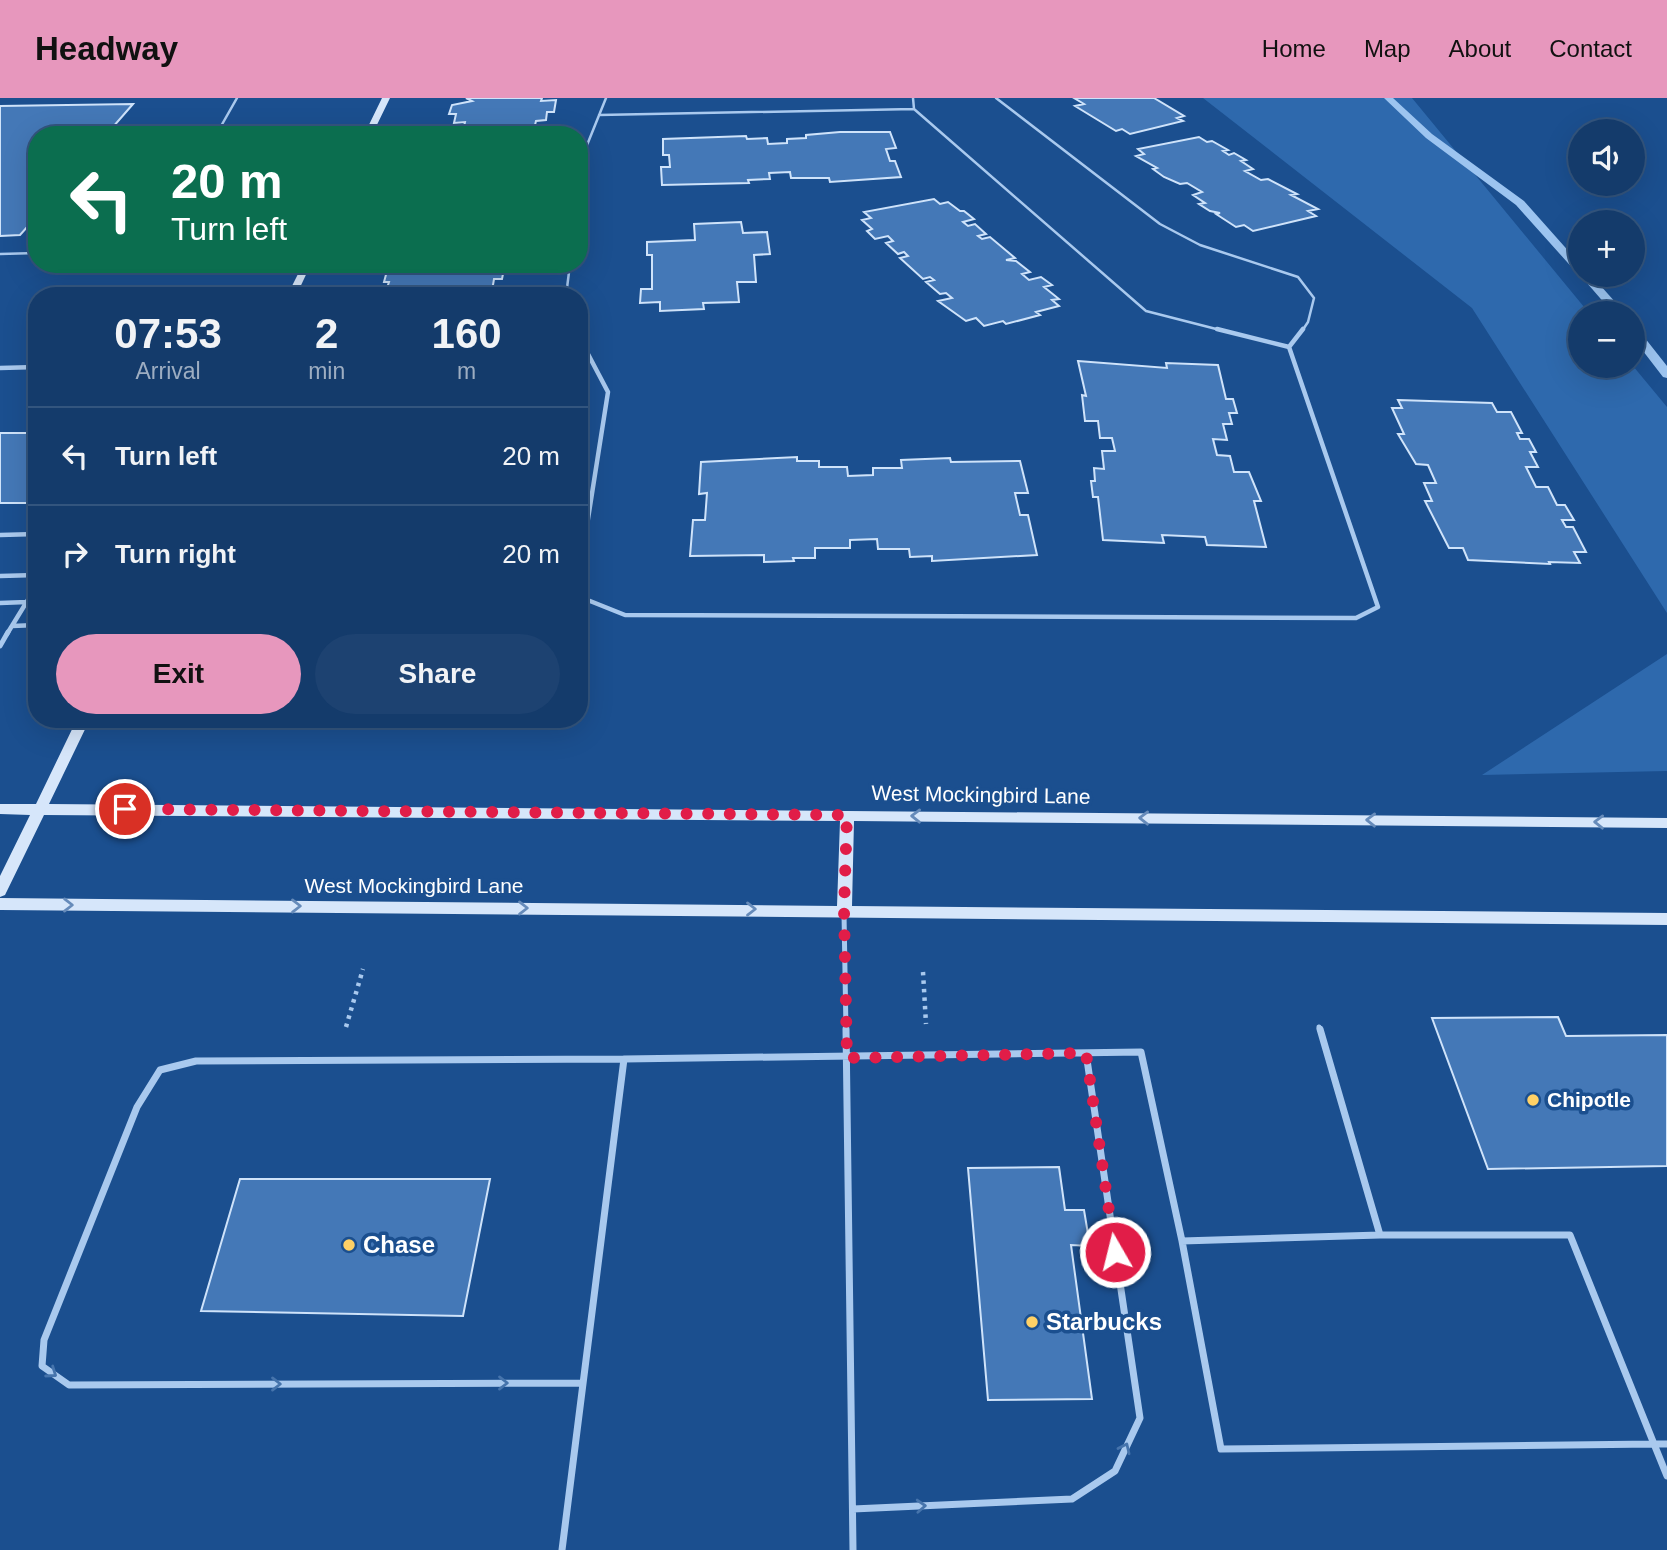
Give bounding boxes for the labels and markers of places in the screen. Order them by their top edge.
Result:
pin [95,779,155,839]
place label: Chipotle [1547,1088,1631,1111]
marker: Chipotle [1525,1092,1541,1108]
place label: Chase [363,1231,435,1258]
marker: Chase [341,1237,357,1253]
place label: Starbucks [1046,1308,1162,1335]
marker: Starbucks [1024,1314,1040,1330]

